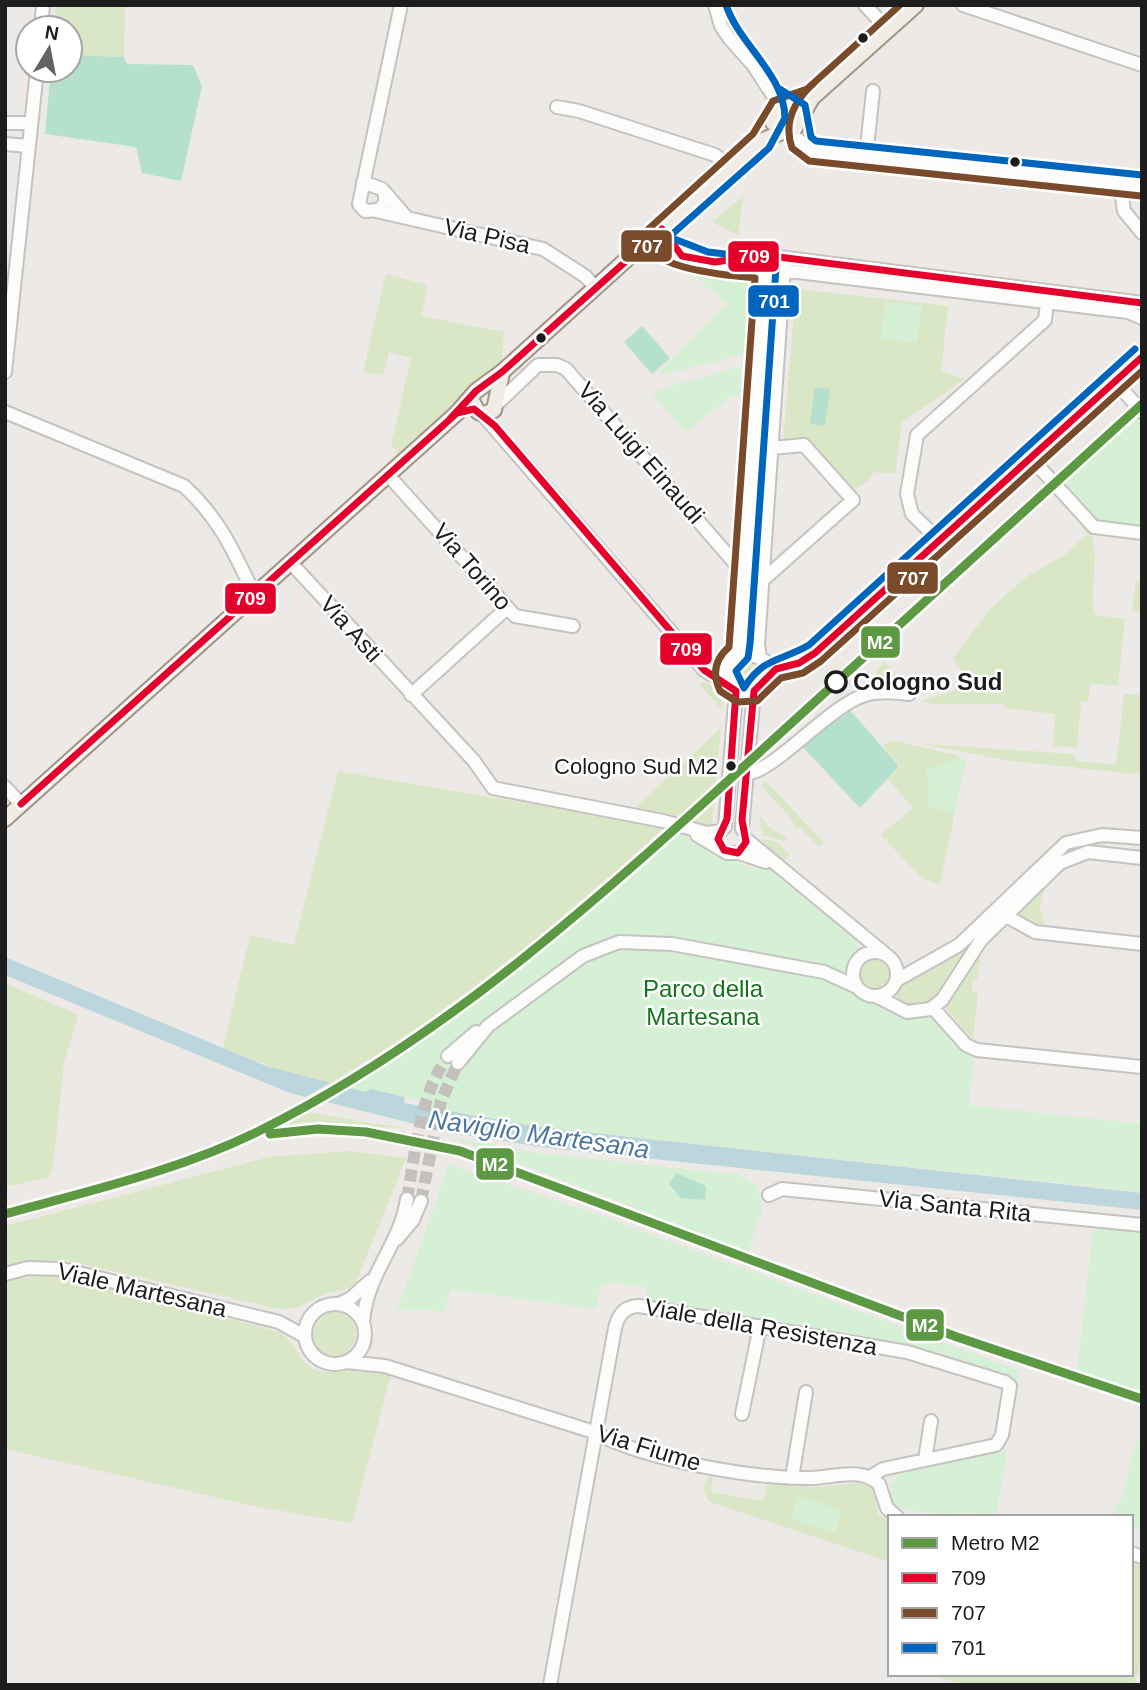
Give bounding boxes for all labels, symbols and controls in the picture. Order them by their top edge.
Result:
north arrow [14,14,84,84]
text: N [43,21,60,44]
unlabelled marker [856,31,870,45]
unlabelled marker [1008,155,1022,169]
street label: Via Pisa [441,213,533,259]
line badge: 707 [620,229,673,263]
text: 707 [631,236,663,257]
line badge: 709 [727,240,780,273]
text: 709 [738,246,770,267]
line badge: 701 [747,284,800,318]
text: 701 [758,291,790,312]
unlabelled marker [534,331,548,345]
street label: Via Luigi Einaudi [573,377,710,529]
street label: Via Torino [427,518,517,615]
line badge: 707 [886,561,939,595]
text: 707 [897,568,929,589]
line badge: 709 [224,582,277,615]
text: 709 [234,588,266,609]
street label: Via Asti [315,590,388,667]
line badge: M2 [860,625,901,659]
line badge: 709 [659,632,713,666]
text: M2 [867,632,893,653]
text: 709 [670,639,702,660]
place label: Cologno Sud [853,668,1002,695]
marker: Cologno Sud [825,671,847,693]
place label: Cologno Sud M2 [554,754,718,779]
marker: Cologno Sud M2 [724,759,738,773]
park label: Parco della Martesana [643,975,764,1030]
water label: Naviglio Martesana [427,1104,651,1164]
line badge: M2 [475,1147,515,1181]
text: M2 [482,1154,508,1175]
street label: Via Santa Rita [878,1184,1033,1227]
street label: Viale Martesana [55,1257,230,1322]
street label: Viale della Resistenza [643,1293,880,1360]
line badge: M2 [905,1308,945,1342]
text: M2 [912,1315,938,1336]
street label: Via Fiume [594,1419,705,1476]
legend [888,1515,1133,1676]
text: Metro M2 [951,1531,1040,1554]
text: 709 [951,1566,986,1589]
text: 707 [951,1601,986,1624]
text: 701 [951,1636,986,1659]

